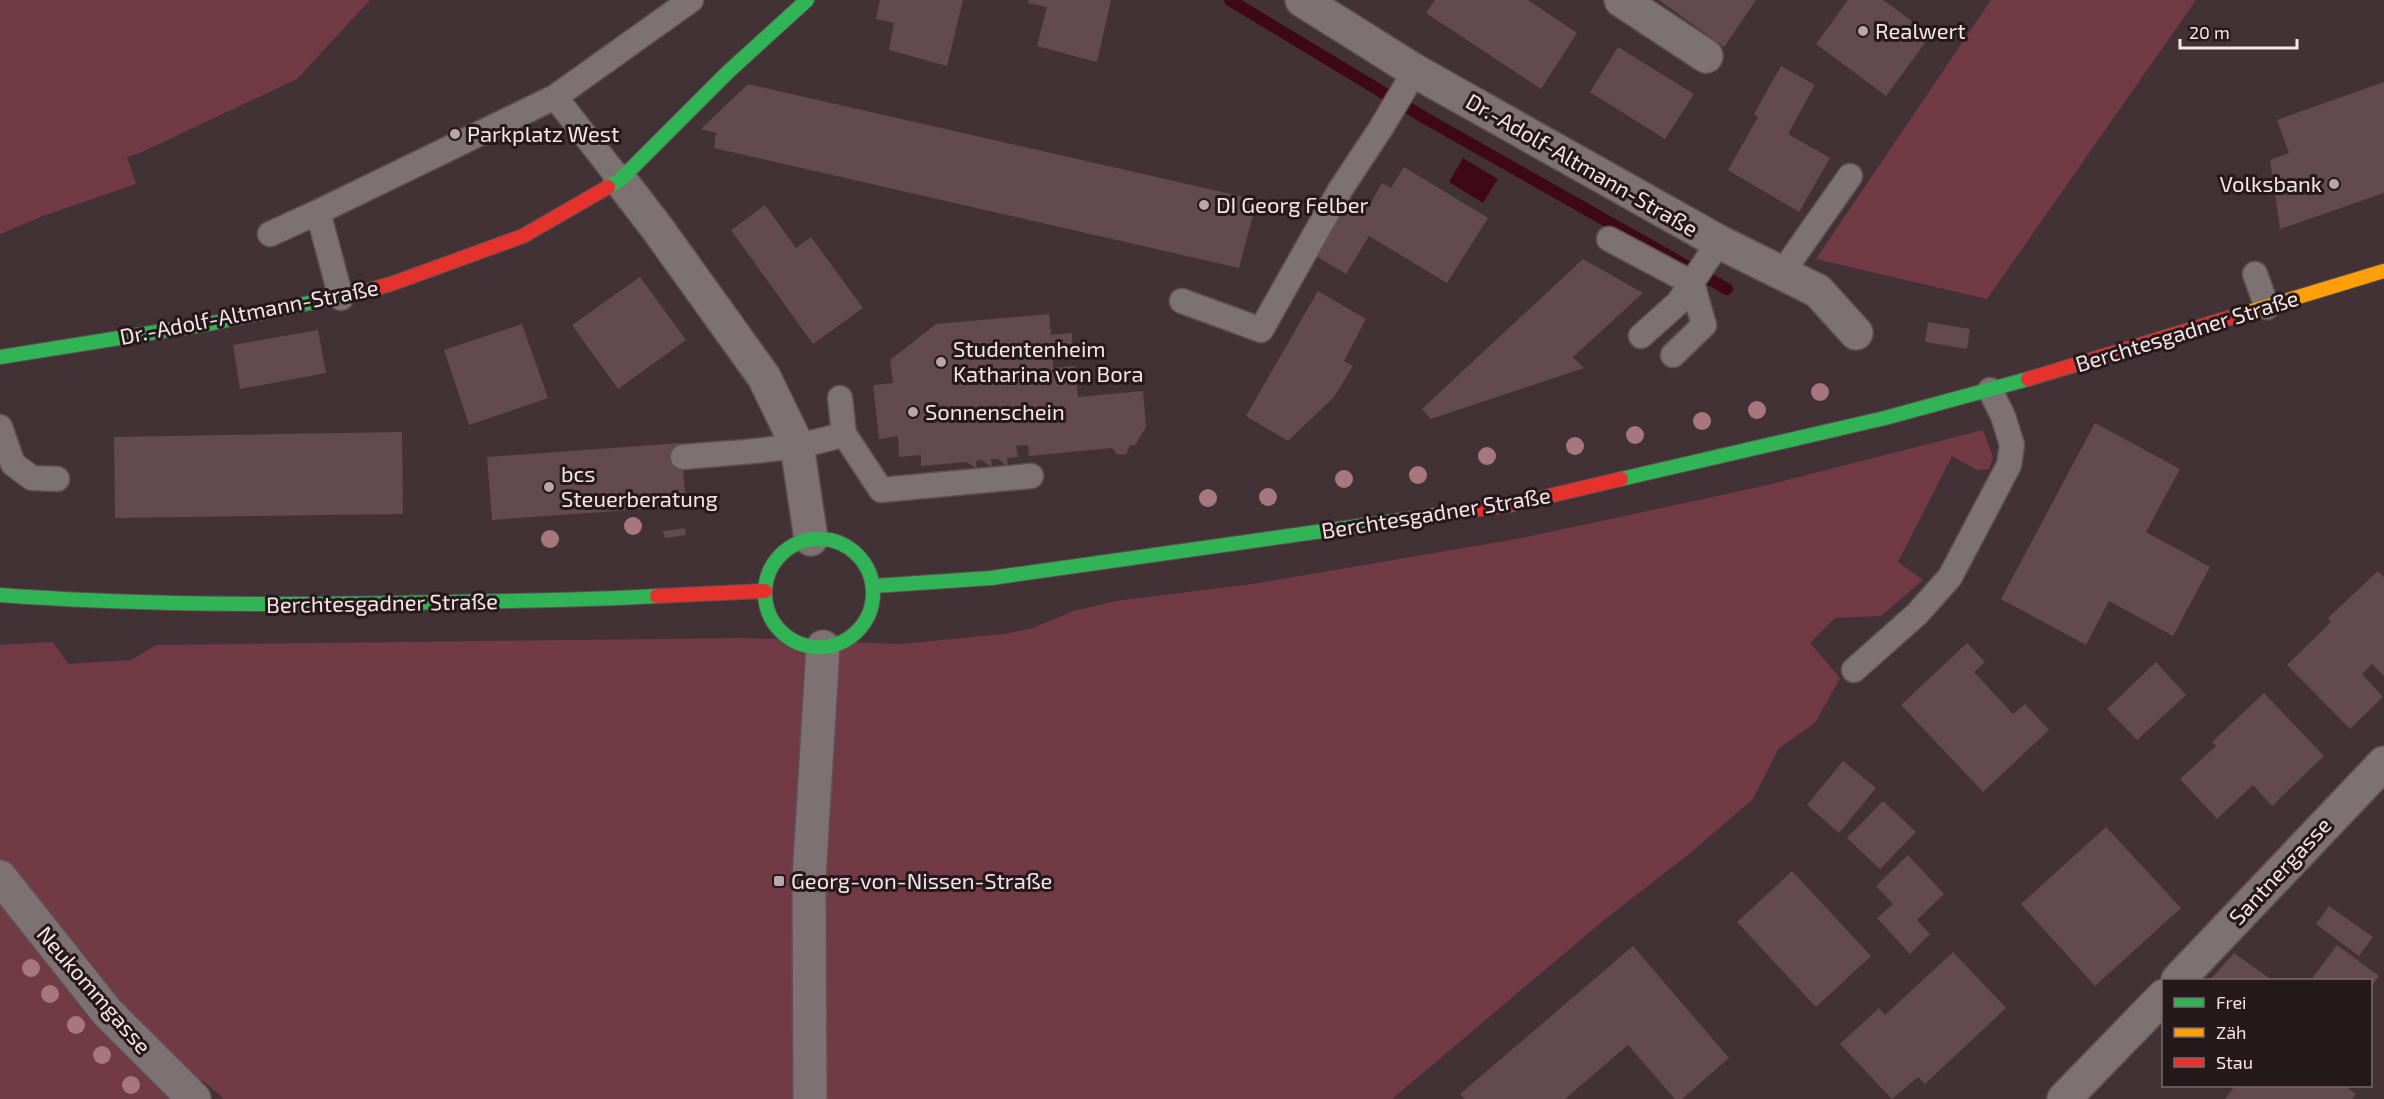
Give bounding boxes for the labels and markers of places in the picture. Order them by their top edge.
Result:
place label: Realwert [1875,17,1966,43]
marker: Realwert [1856,24,1870,38]
place label: Parkplatz West [467,120,619,146]
marker: Parkplatz West [448,127,462,141]
place label: Volksbank [2219,170,2322,196]
marker: Volksbank [2327,177,2341,191]
place label: DI Georg Felber [1216,191,1369,217]
marker: DI Georg Felber [1197,198,1211,212]
place label: Studentenheim Katharina von Bora [953,335,1144,386]
marker: Studentenheim Katharina von Bora [934,355,948,369]
place label: Sonnenschein [925,398,1065,424]
marker: Sonnenschein [906,405,920,419]
place label: bcs Steuerberatung [561,460,718,511]
marker: bcs Steuerberatung [542,480,556,494]
place label: Georg-von-Nissen-Straße [791,867,1052,893]
marker: Georg-von-Nissen-Straße [772,874,786,888]

